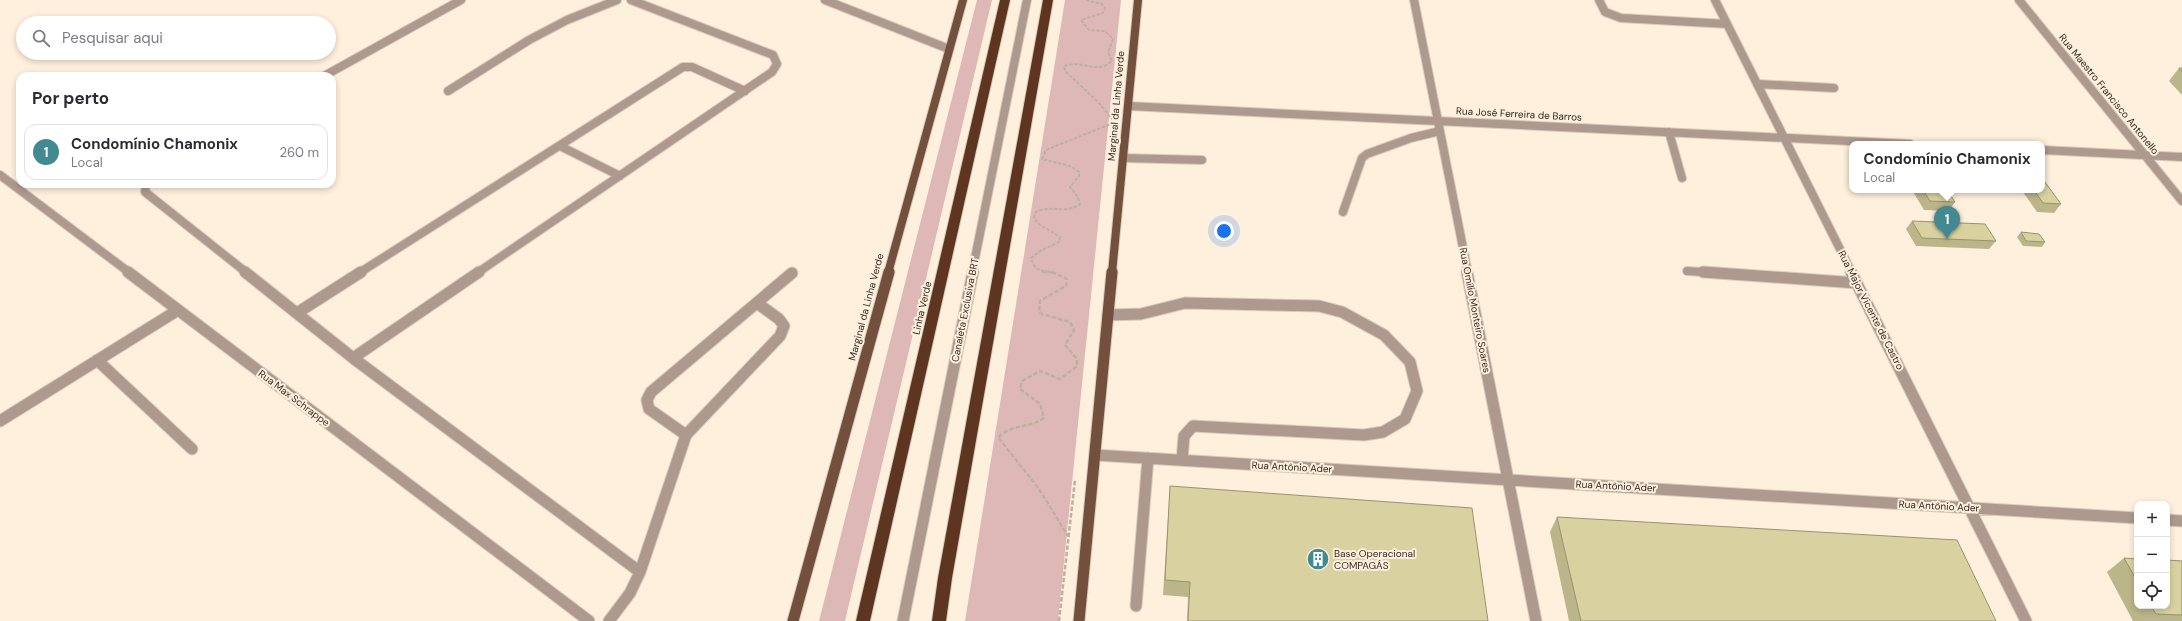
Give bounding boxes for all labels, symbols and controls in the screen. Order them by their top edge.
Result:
search box [16,16,336,60]
icon: search [30,27,52,49]
text: Pesquisar aqui [62,28,163,48]
street label: Rua Maestro Francisco Antonello [2056,31,2162,157]
street label: Marginal da Linha Verde [1105,50,1127,162]
text: Por perto [32,87,109,109]
street label: Rua José Ferreira de Barros [1456,104,1582,124]
text: Condomínio Chamonix [71,134,238,154]
popup [1849,141,2045,193]
text: 1 [44,144,48,161]
text: 260 m [279,144,319,161]
text: Condomínio Chamonix [1864,149,2030,169]
text: Local [71,154,103,171]
text: Local [1864,169,1895,186]
pin: 1 [1934,206,1960,239]
your location [1214,221,1234,241]
street label: Rua Omílio Monteiro Soares [1456,246,1494,374]
street label: Rua Major Vicente de Castro [1835,248,1907,372]
street label: Marginal da Linha Verde [845,252,887,362]
street label: Canaleta Exclusiva BRT [949,256,982,363]
street label: Linha Verde [910,280,935,336]
street label: Rua Max Schrappe [256,367,332,429]
street label: Rua Antônio Ader [1251,458,1333,476]
street label: Rua Antônio Ader [1575,477,1657,495]
street label: Rua Antônio Ader [1898,497,1980,515]
map controls [2134,501,2170,609]
button: + [2134,501,2170,537]
button: − [2134,537,2170,573]
building icon: Base Operacional COMPAGÁS [1305,546,1331,572]
place label: Base Operacional COMPAGÁS [1334,547,1415,572]
button: locate [2134,573,2170,609]

